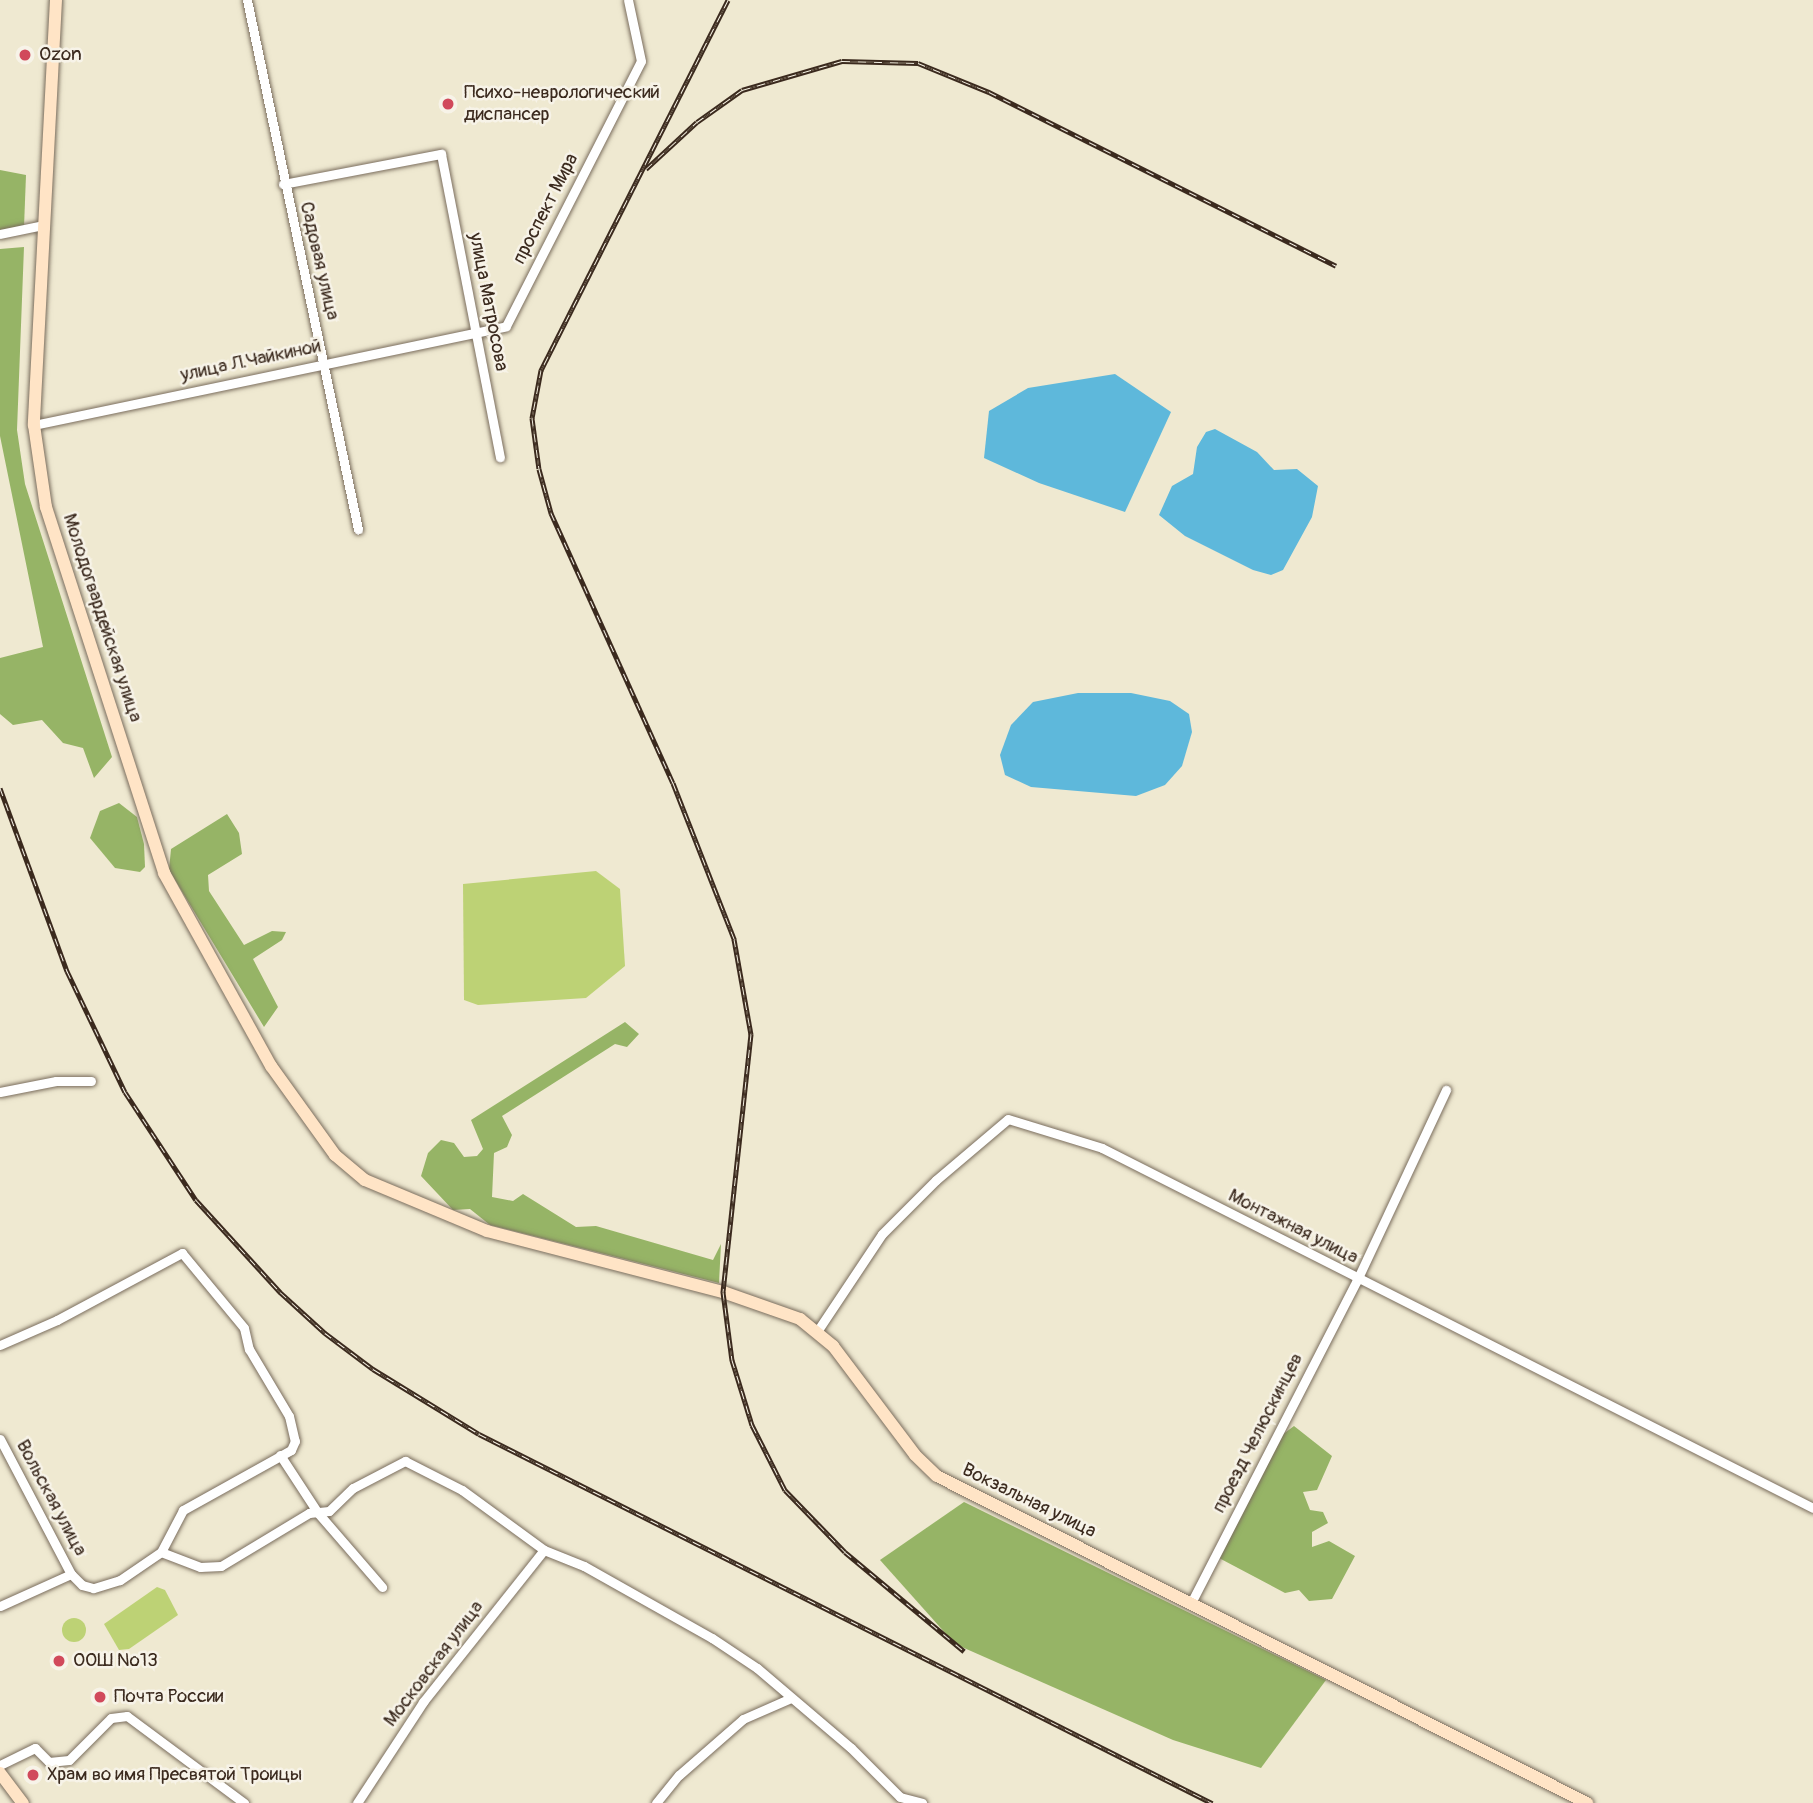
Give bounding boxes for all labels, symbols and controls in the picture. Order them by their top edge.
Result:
place label: Ozon [39,44,82,66]
marker: Ozon [17,47,33,63]
place label: Психо-неврологический диспансер [464,82,660,126]
marker: Психо-неврологический диспансер [438,94,458,114]
street label: проспект Мира [508,150,584,268]
street label: Садовая улица [294,200,344,322]
street label: улица Матросова [463,231,513,373]
street label: улица Л.Чайкиной [178,335,324,387]
street label: Молодогвардейская улица [57,511,147,725]
street label: Монтажная улица [1224,1184,1362,1270]
street label: проезд Челюскинцев [1208,1349,1308,1517]
street label: Вольская улица [11,1436,91,1560]
street label: Вокзальная улица [958,1459,1100,1543]
street label: Московская улица [379,1597,489,1731]
place label: ООШ №13 [73,1650,158,1672]
marker: ООШ №13 [51,1653,67,1669]
place label: Почта России [114,1686,224,1708]
marker: Почта России [92,1689,108,1705]
place label: Храм во имя Пресвятой Троицы [47,1764,302,1786]
marker: Храм во имя Пресвятой Троицы [25,1767,41,1783]

